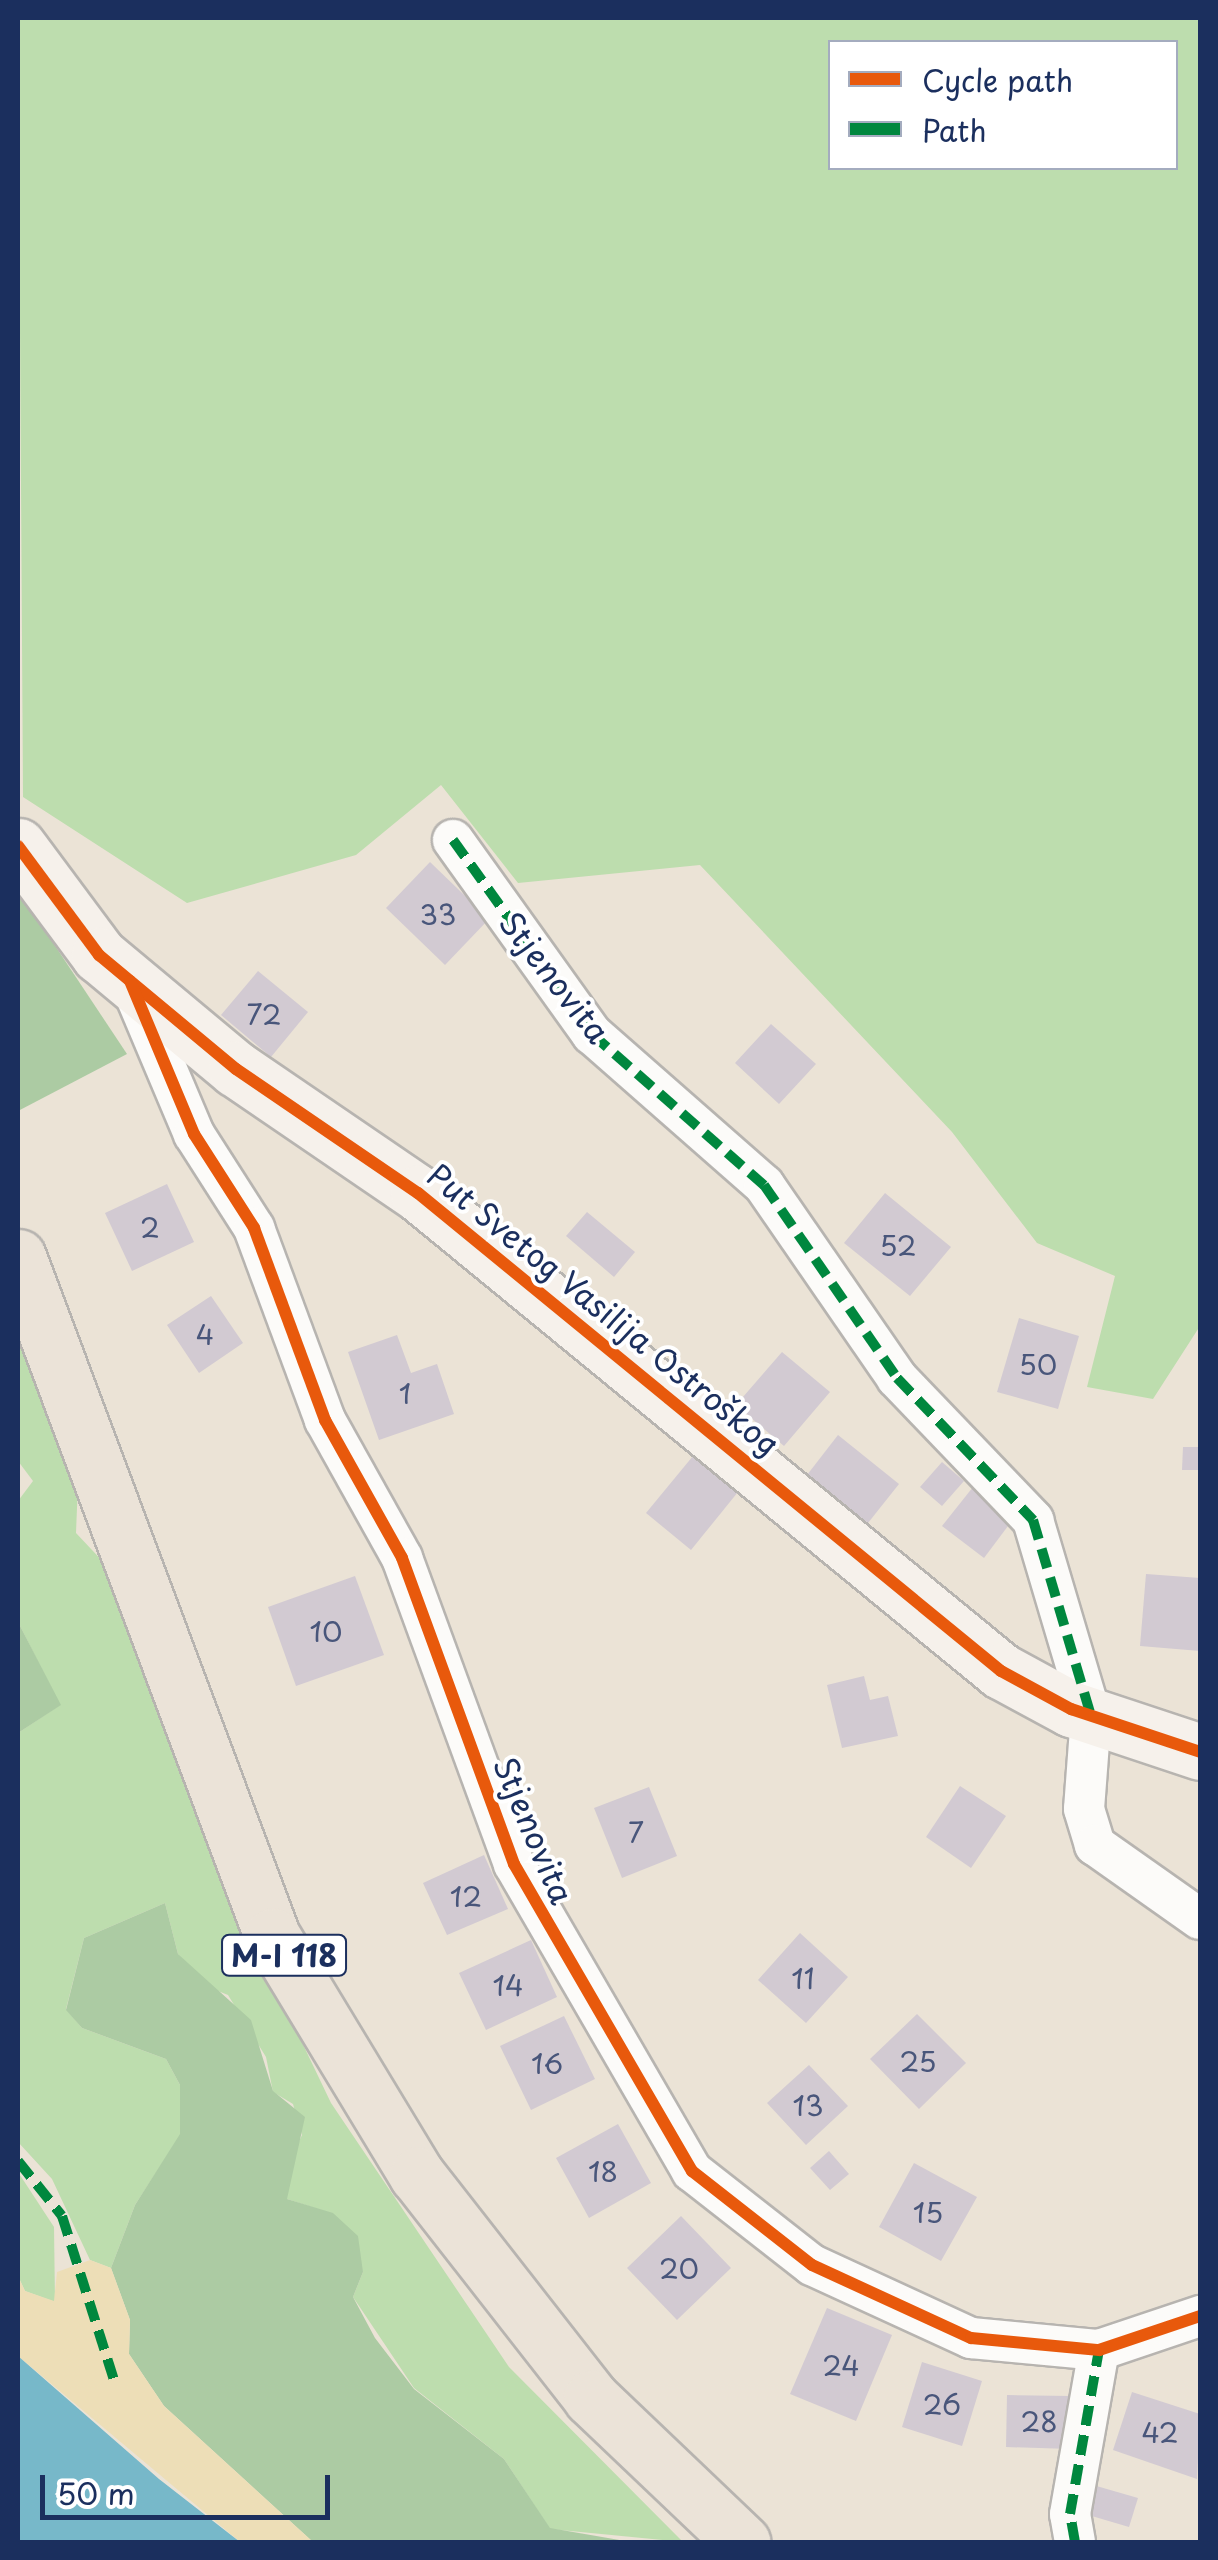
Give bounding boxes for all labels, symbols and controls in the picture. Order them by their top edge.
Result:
legend [828,40,1178,170]
text: Cycle path [922,57,1073,102]
text: Path [922,107,987,152]
house number: 33 [420,897,456,931]
street label: Stjenovita [492,904,618,1050]
house number: 72 [246,997,282,1031]
street label: Put Svetog Vasilija Ostroškog [420,1155,788,1463]
house number: 2 [140,1210,160,1244]
house number: 52 [880,1228,916,1262]
house number: 4 [196,1317,214,1351]
house number: 50 [1019,1347,1057,1381]
house number: 1 [399,1376,411,1410]
house number: 10 [309,1614,343,1648]
street label: Stjenovita [486,1751,582,1909]
house number: 7 [628,1815,644,1849]
house number: 12 [450,1879,482,1913]
road number: M-I 118 [219,1930,349,1980]
house number: 11 [791,1961,815,1995]
house number: 14 [492,1968,524,2002]
house number: 25 [899,2044,937,2078]
house number: 16 [531,2046,563,2080]
house number: 13 [792,2088,824,2122]
house number: 18 [588,2154,618,2188]
house number: 15 [913,2195,943,2229]
house number: 20 [659,2251,699,2285]
house number: 24 [822,2348,860,2382]
house number: 26 [923,2387,961,2421]
house number: 28 [1020,2404,1058,2438]
house number: 42 [1141,2415,1179,2449]
scale bar [45,2455,335,2517]
text: 50 m [57,2470,135,2515]

